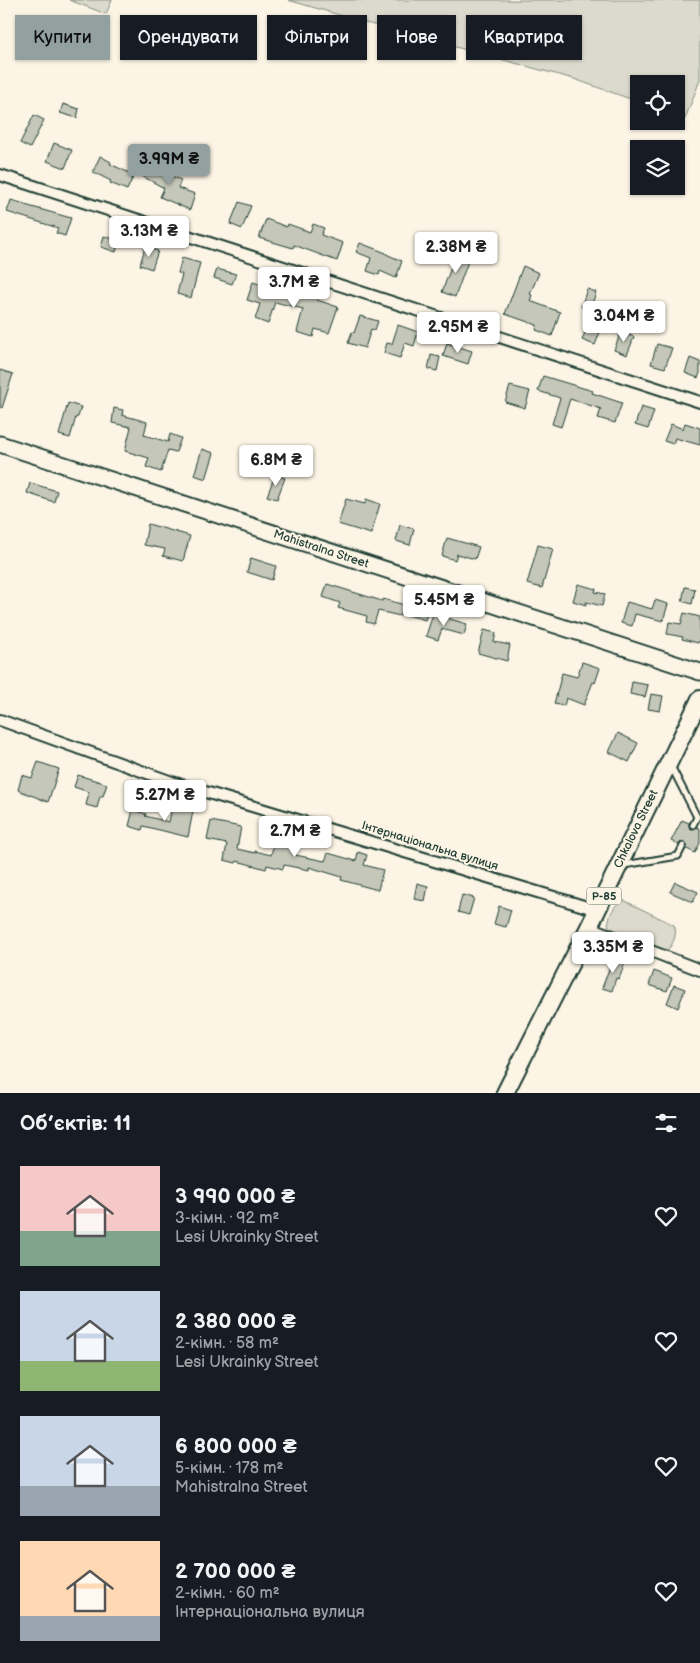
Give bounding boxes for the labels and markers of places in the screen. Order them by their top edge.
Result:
pin: 3.99M ₴ [123,144,215,186]
pin: 3.13M ₴ [103,216,195,258]
pin: 2.38M ₴ [410,232,502,274]
pin: 3.7M ₴ [253,266,335,309]
pin: 3.04M ₴ [578,300,670,343]
pin: 2.95M ₴ [412,312,504,354]
pin: 6.8M ₴ [235,444,317,487]
pin: 5.45M ₴ [398,584,490,627]
pin: 5.27M ₴ [119,780,211,822]
pin: 2.7M ₴ [254,816,336,858]
pin: 3.35M ₴ [567,932,659,974]

